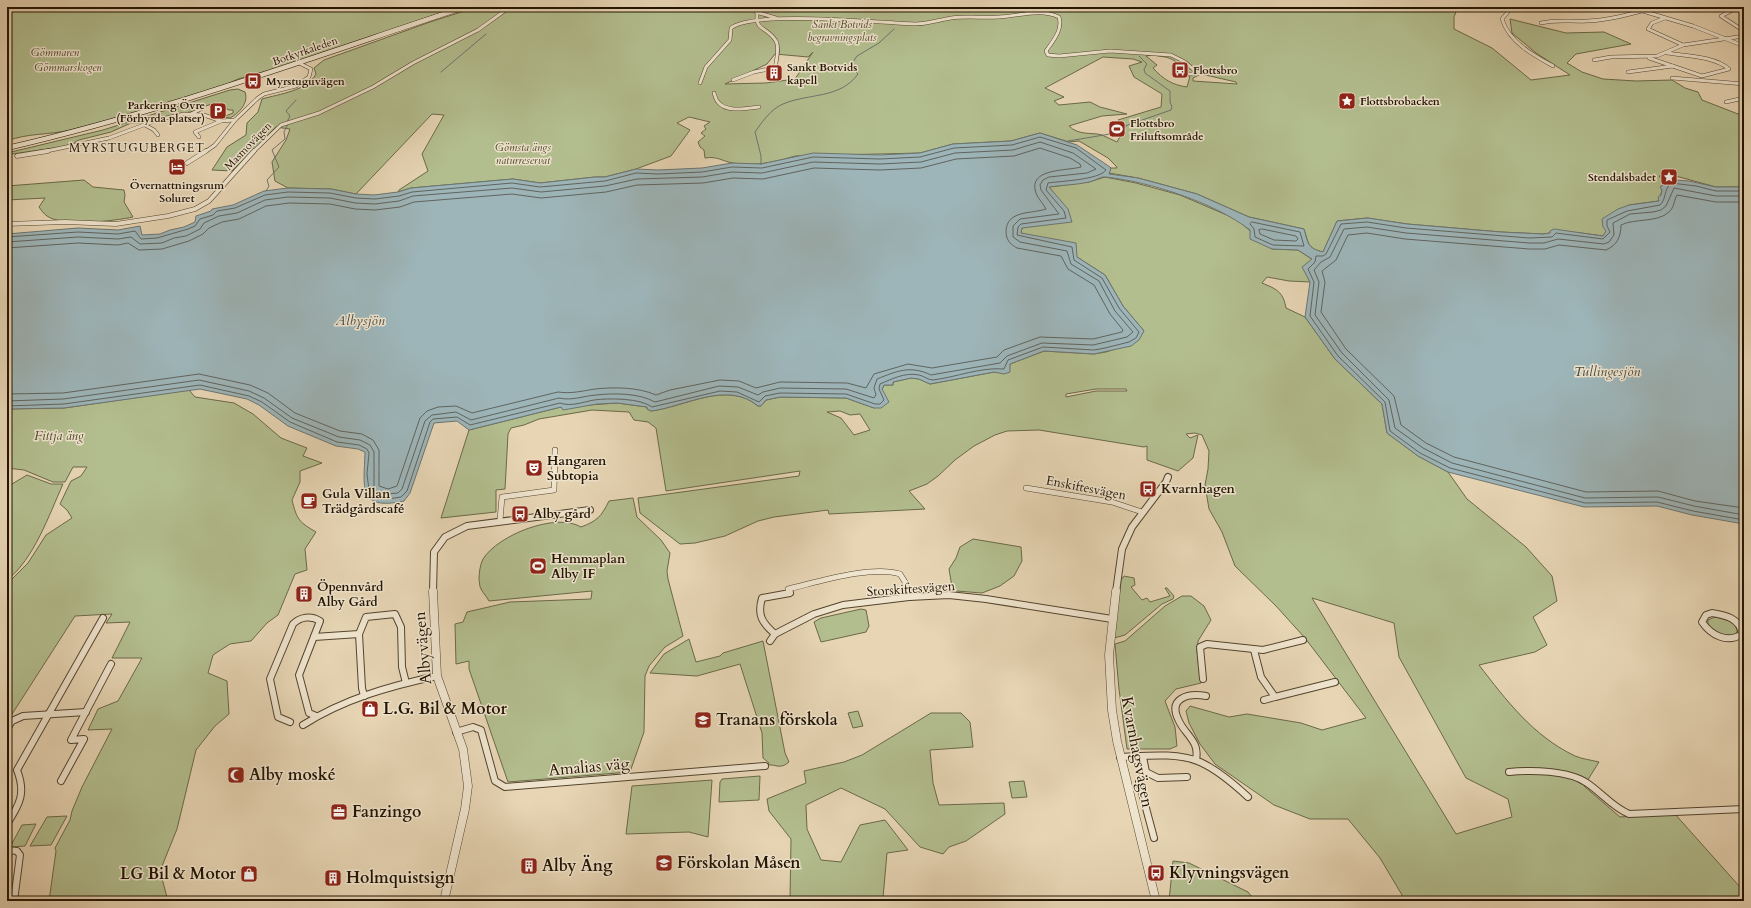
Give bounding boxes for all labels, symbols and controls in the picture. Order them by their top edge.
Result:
park label: Sankt Botvids begravningsplats [807,17,877,45]
street label: Botkyrkaleden [270,33,340,69]
park label: Gömmaren [31,45,80,60]
park label: Gömmarskogen [34,60,102,75]
place label: Sankt Botvids kapell [787,60,857,88]
bus stop icon: Flottsbro [1170,60,1190,80]
building icon: Sankt Botvids kapell [764,63,784,83]
place label: Flottsbro [1193,63,1238,78]
bus stop icon: Myrstuguvägen [243,71,263,91]
place label: Myrstuguvägen [266,74,345,89]
place icon: Flottsbrobacken [1337,91,1357,111]
place label: Flottsbrobacken [1360,94,1440,109]
place label: Parkering Övre (Förhyrda platser) [116,98,205,126]
parking icon: Parkering Övre (Förhyrda platser) [208,101,228,121]
place label: Flottsbro Friluftsområde [1130,116,1204,144]
street label: Masmovägen [221,118,275,173]
sports icon: Flottsbro Friluftsområde [1107,119,1127,139]
district label: MYRSTUGUBERGET [69,140,205,156]
park label: Gömsta ängs naturreservat [495,140,551,168]
hotel icon: Övernattningsrum Soluret [167,157,187,177]
place icon: Stendalsbadet [1659,167,1679,187]
place label: Stendalsbadet [1588,170,1656,185]
place label: Övernattningsrum Soluret [130,178,225,206]
water label: Albysjön [334,311,385,330]
water label: Tullingesjön [1574,362,1640,381]
park label: Fittja äng [34,427,84,445]
place label: Hangaren Subtopia [547,452,607,485]
theatre icon: Hangaren Subtopia [524,458,544,478]
street label: Enskiftesvägen [1044,471,1128,505]
bus stop icon: Kvarnhagen [1138,479,1158,499]
place label: Kvarnhagen [1161,480,1236,498]
place label: Gula Villan Trädgårdscafé [322,485,404,518]
cafe icon: Gula Villan Trädgårdscafé [299,491,319,511]
bus stop icon: Alby gård [510,504,530,524]
place label: Alby gård [533,505,592,523]
place label: Hemmaplan Alby IF [551,550,626,583]
sports icon: Hemmaplan Alby IF [528,556,548,576]
street label: Storskiftesvägen [866,577,956,601]
place label: Öpennvård Alby Gård [317,578,384,611]
building icon: Öpennvård Alby Gård [294,584,314,604]
street label: Albyvägen [409,611,437,685]
street label: Kvarnhagsvägen [1115,695,1159,809]
place label: L.G. Bil & Motor [383,698,507,720]
shop icon: L.G. Bil & Motor [360,699,380,719]
place label: Tranans förskola [716,709,838,731]
school or university icon: Tranans förskola [693,710,713,730]
street label: Amalias väg [548,753,630,781]
place label: Alby moské [249,764,336,786]
mosque icon: Alby moské [226,765,246,785]
place label: Fanzingo [352,801,421,823]
office icon: Fanzingo [329,802,349,822]
place label: Förskolan Måsen [677,852,801,874]
school or university icon: Förskolan Måsen [654,853,674,873]
place label: Alby Äng [542,854,613,877]
building icon: Alby Äng [519,856,539,876]
place label: Klyvningsvägen [1169,862,1290,884]
place label: LG Bil & Motor [120,863,237,885]
bus stop icon: Klyvningsvägen [1146,863,1166,883]
shop icon: LG Bil & Motor [239,864,259,884]
place label: Holmquistsign [346,867,456,889]
building icon: Holmquistsign [323,868,343,888]

